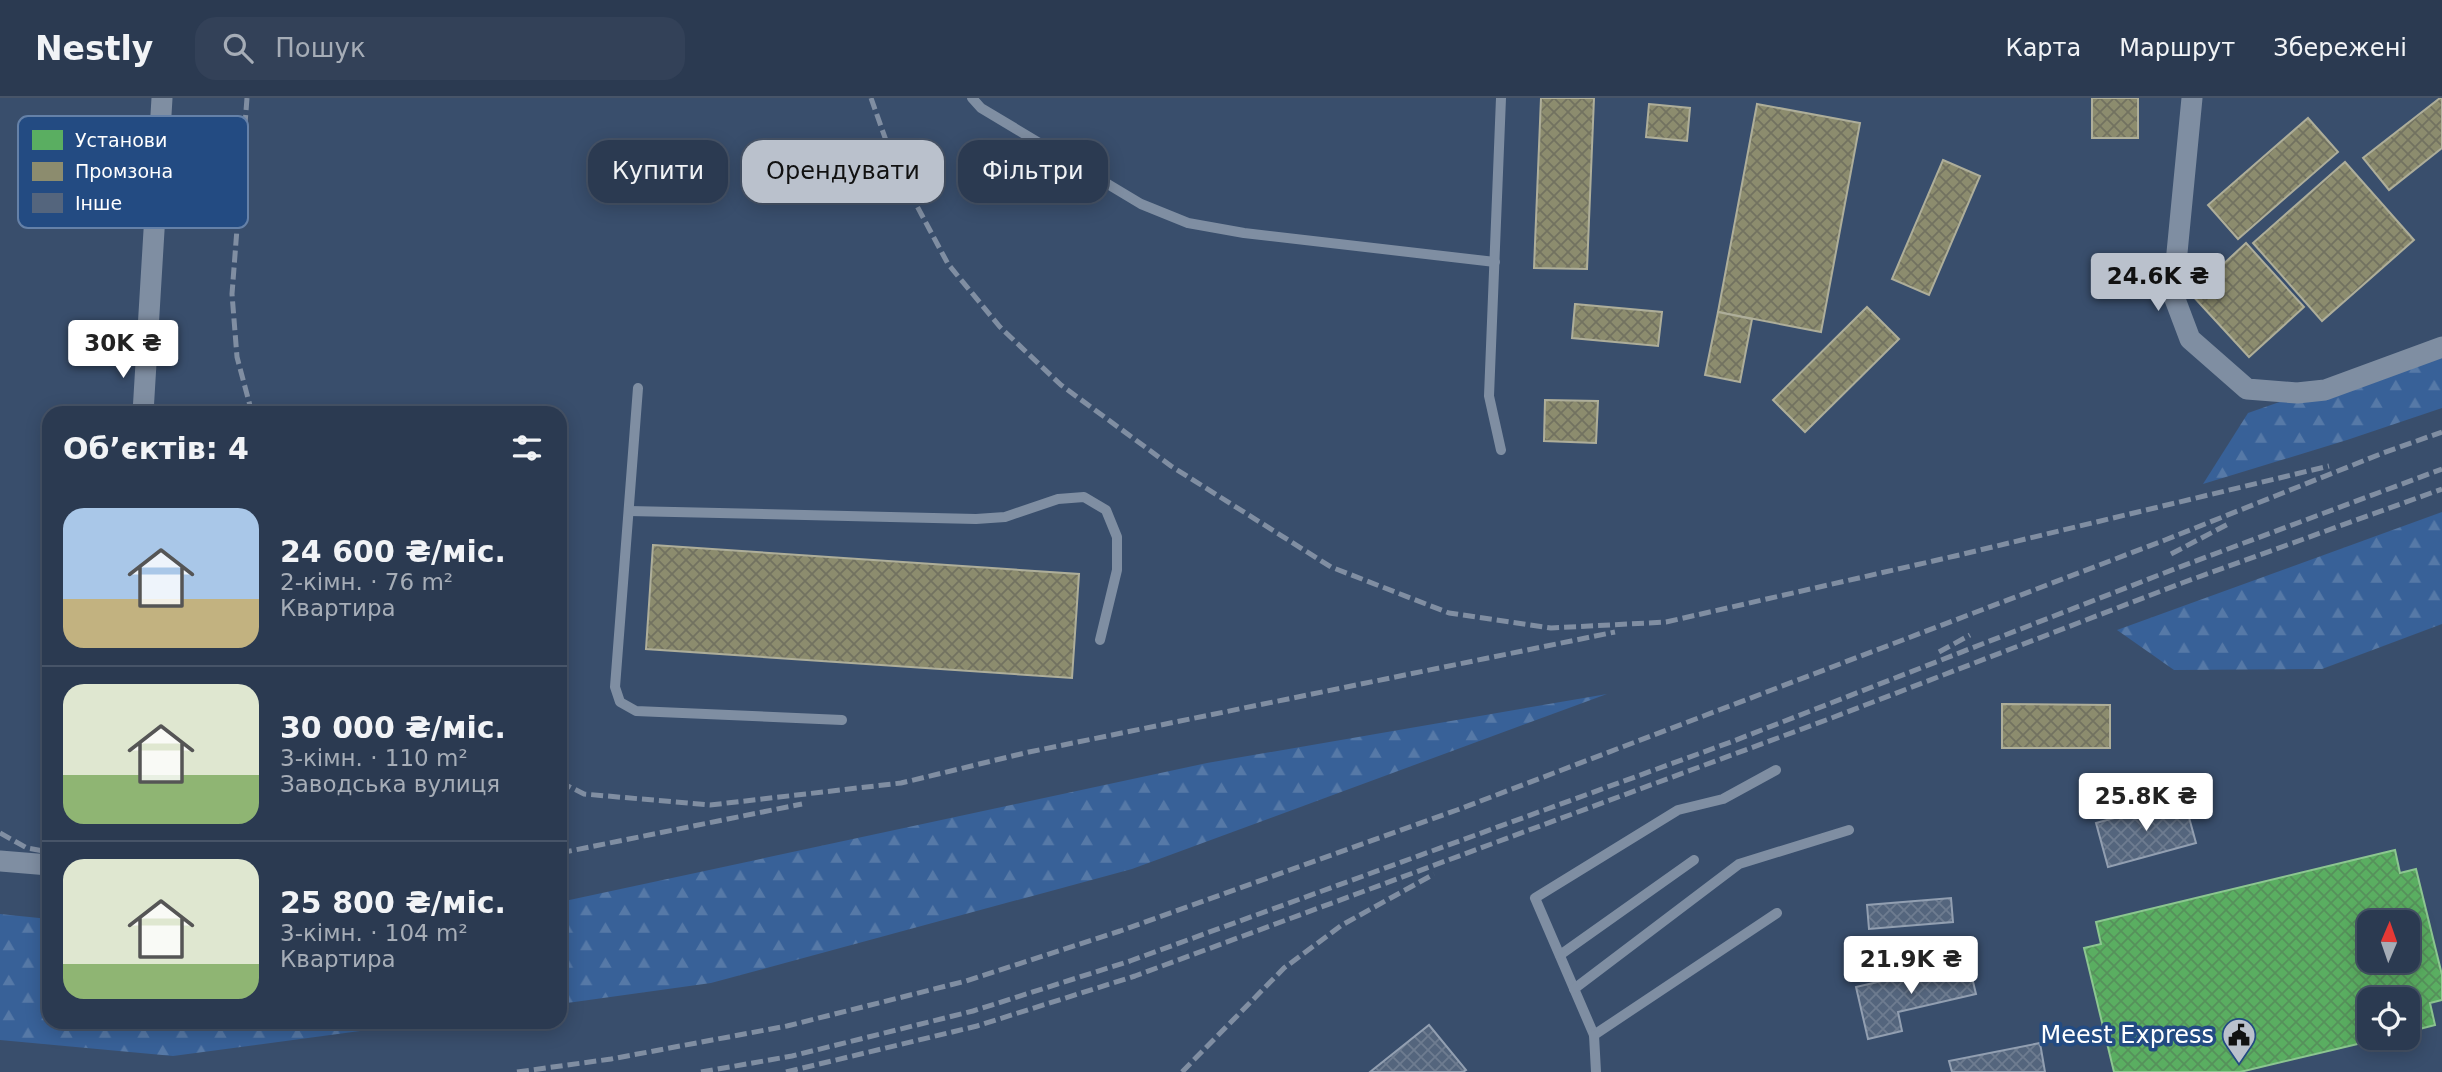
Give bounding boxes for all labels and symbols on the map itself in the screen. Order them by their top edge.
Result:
legend [18,116,248,228]
text: Установи [75,129,167,151]
text: Промзона [75,160,173,182]
text: Інше [75,192,122,214]
pin: 24.6K ₴ [2093,254,2223,313]
pin: 30K ₴ [74,320,172,380]
pin: 25.8K ₴ [2081,774,2211,833]
north arrow [2357,910,2420,973]
pin: 21.9K ₴ [1846,936,1976,996]
public building icon: Meest Express [2220,1016,2258,1065]
place label: Meest Express [2041,1021,2214,1049]

